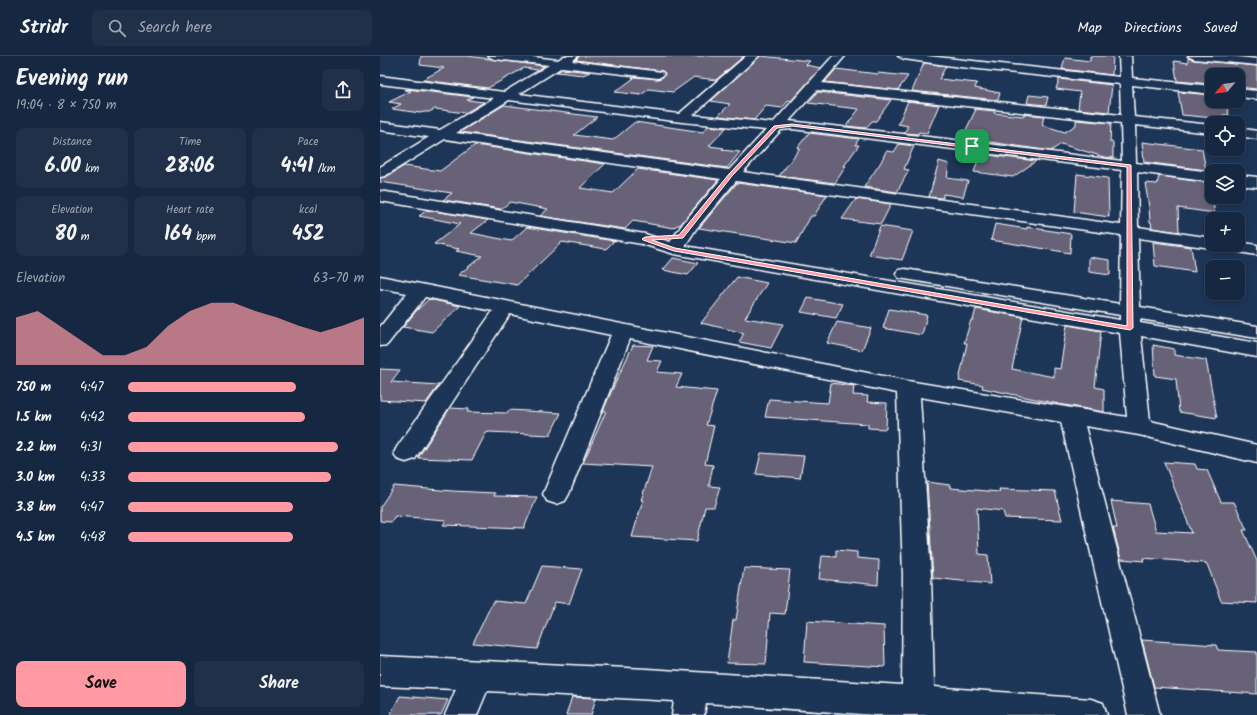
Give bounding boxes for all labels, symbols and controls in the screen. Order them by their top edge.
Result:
search box [92,10,372,46]
text: Stridr [20,13,68,43]
text: Search here [138,16,212,40]
icon: search [106,17,128,39]
text: Map [1077,17,1102,39]
text: Directions [1124,17,1182,39]
text: Saved [1204,17,1237,39]
text: Evening run [16,62,128,97]
north arrow [1205,68,1245,108]
map controls [1205,68,1245,300]
button: share [322,69,364,111]
text: 19:04 · 8 × 750 m [16,95,116,116]
button: locate [1205,116,1245,156]
pin [955,129,989,163]
text: Distance [52,133,92,151]
text: Time [179,133,201,151]
text: Pace [298,133,318,151]
icon: arrive [961,135,983,157]
text: 6.00 [45,151,81,183]
text: 28:06 [165,151,215,183]
text: 4:41 [281,151,313,183]
text: km [81,160,99,178]
text: /km [313,160,336,178]
button: layers [1205,164,1245,204]
text: Elevation [51,201,93,219]
text: Heart rate [166,201,214,219]
text: kcal [299,201,317,219]
button: + [1205,212,1245,252]
text: 80 [54,219,76,251]
text: 164 [164,219,192,251]
text: 452 [292,219,324,251]
text: m [76,228,90,246]
text: bpm [192,228,216,246]
button: − [1205,260,1245,300]
text: Elevation [16,268,65,289]
text: 63–70 m [313,268,364,289]
text: 750 m [16,377,51,398]
text: 4:47 [80,377,104,398]
text: 1.5 km [16,407,52,428]
text: 4:42 [80,407,105,428]
text: 2.2 km [16,437,56,458]
text: 4:31 [80,437,102,458]
text: 3.0 km [16,467,55,488]
text: 4:33 [80,467,105,488]
text: 3.8 km [16,497,56,518]
text: 4:47 [80,497,104,518]
text: 4.5 km [16,527,55,548]
text: 4:48 [80,527,105,548]
button: Save [16,661,186,707]
button: Share [194,661,364,707]

